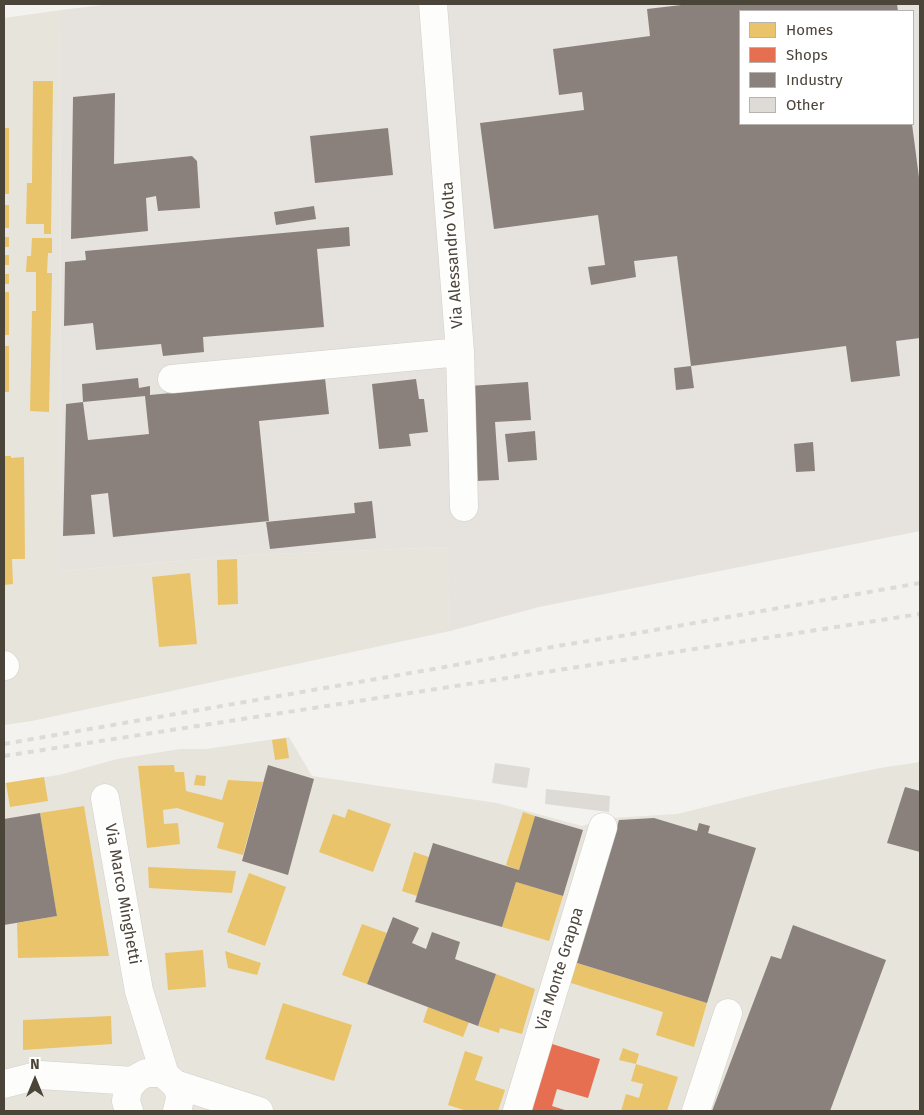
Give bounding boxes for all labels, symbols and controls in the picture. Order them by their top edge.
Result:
legend [739,10,914,125]
text: Homes [786,21,833,39]
text: Shops [786,46,828,64]
text: Industry [786,71,843,89]
text: Other [786,96,825,114]
street label: Via Alessandro Volta [438,181,468,329]
street label: Via Marco Minghetti [100,822,144,966]
street label: Via Monte Grappa [532,905,588,1033]
north arrow [10,1055,60,1105]
text: N [30,1056,40,1073]

